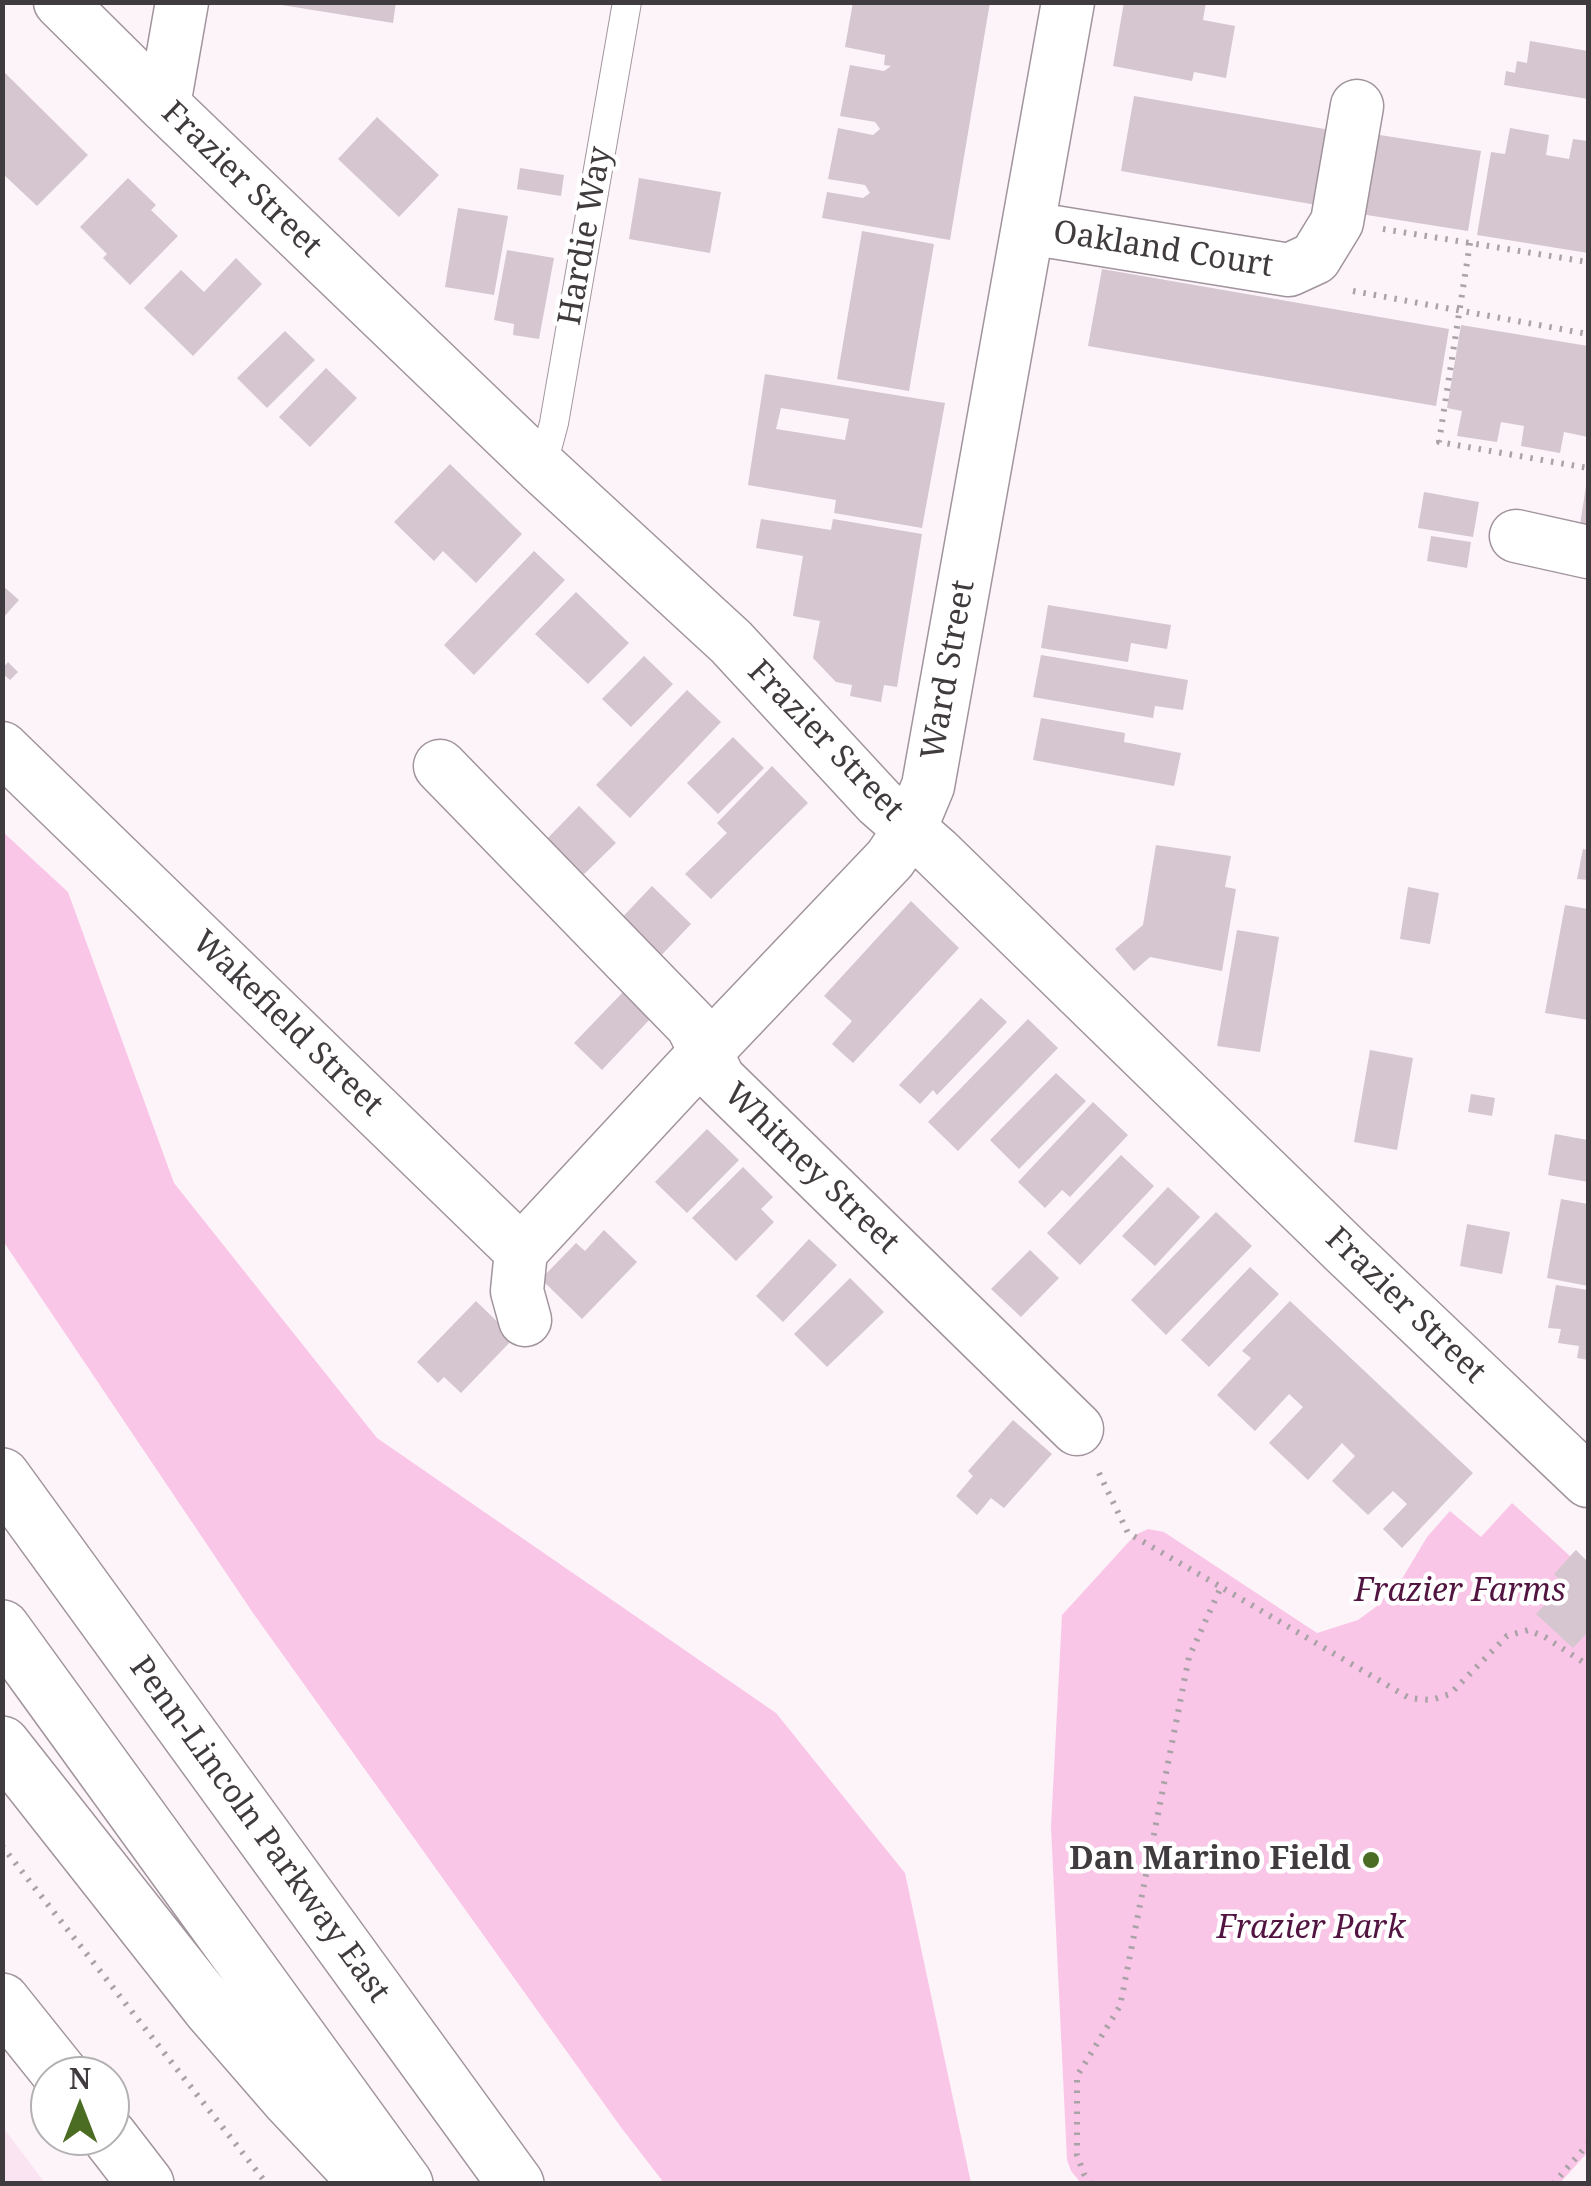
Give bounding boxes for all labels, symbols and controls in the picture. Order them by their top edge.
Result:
street label: Frazier Street [153,94,329,266]
street label: Hardie Way [551,144,621,328]
street label: Oakland Court [1050,214,1276,286]
street label: Ward Street [914,577,984,763]
street label: Frazier Street [739,653,911,829]
street label: Wakefield Street [184,923,390,1125]
street label: Whitney Street [715,1076,907,1262]
street label: Frazier Street [1317,1220,1493,1392]
park label: Frazier Farms [1354,1573,1566,1611]
street label: Penn-Lincoln Parkway East [121,1650,397,2010]
place label: Dan Marino Field [1069,1841,1351,1879]
marker: Dan Marino Field [1360,1849,1382,1871]
park label: Frazier Park [1217,1910,1405,1948]
north arrow [30,2056,130,2156]
text: N [69,2059,91,2097]

